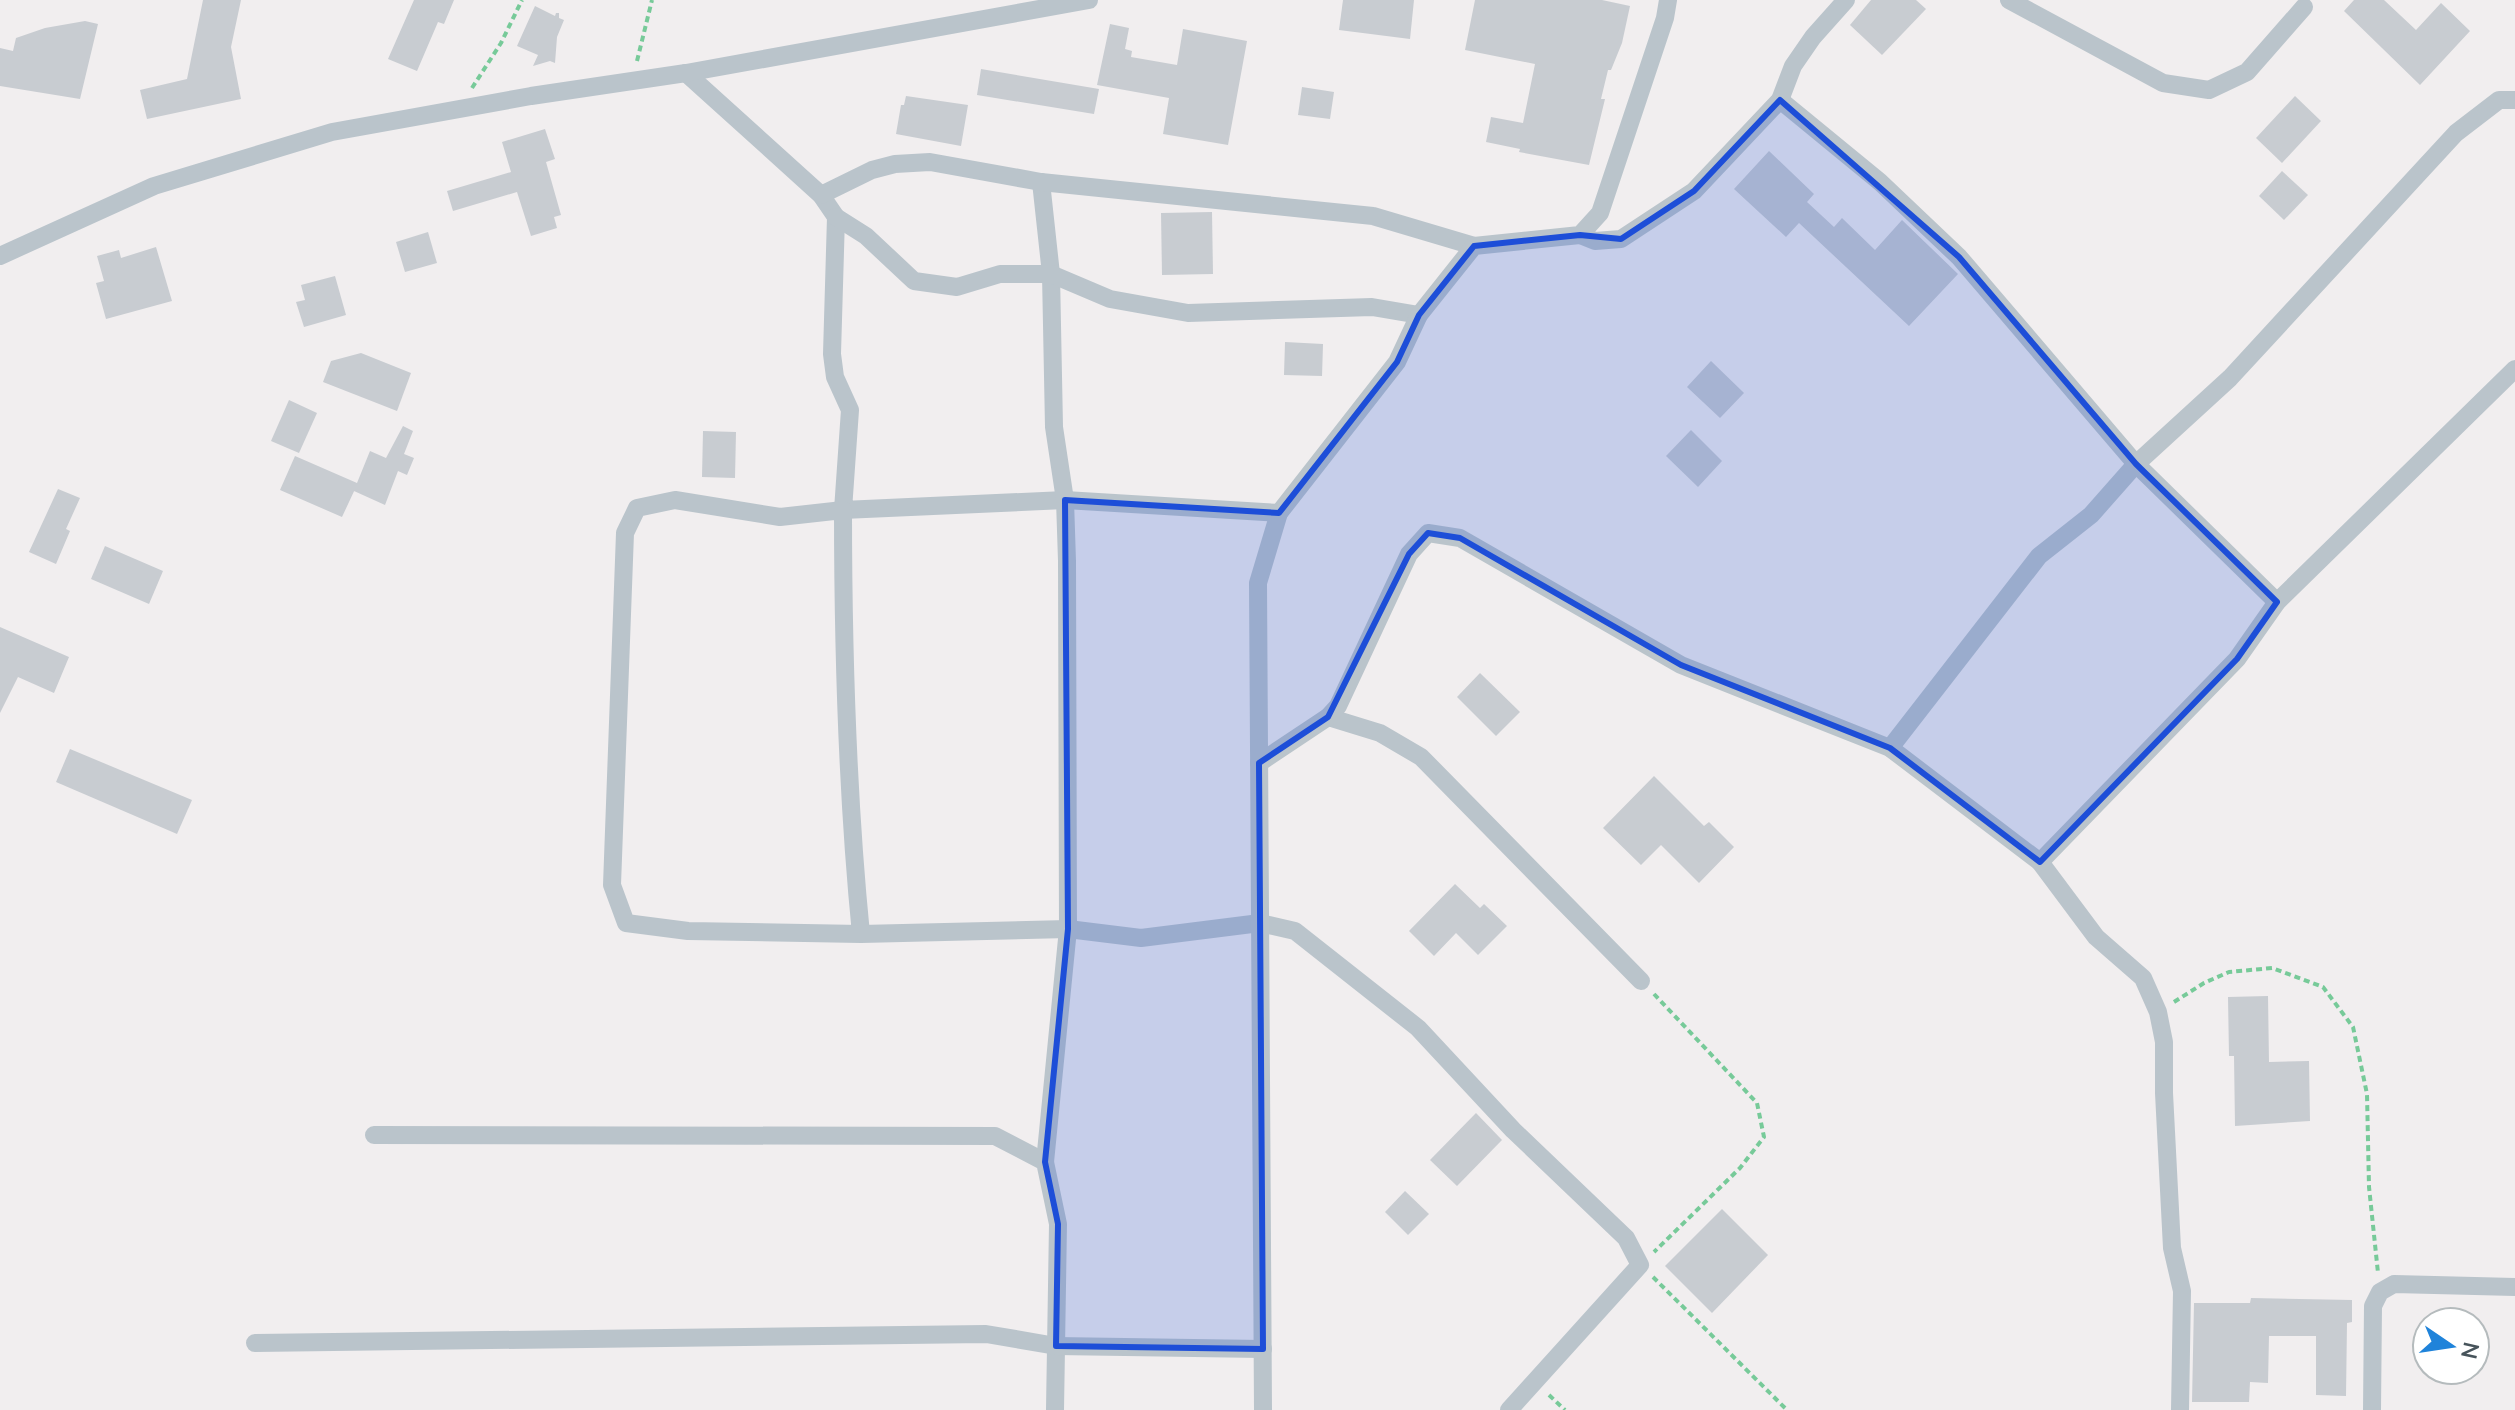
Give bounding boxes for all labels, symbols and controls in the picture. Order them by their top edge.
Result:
north arrow [2411,1306,2491,1386]
text: N [2453,1339,2486,1362]

